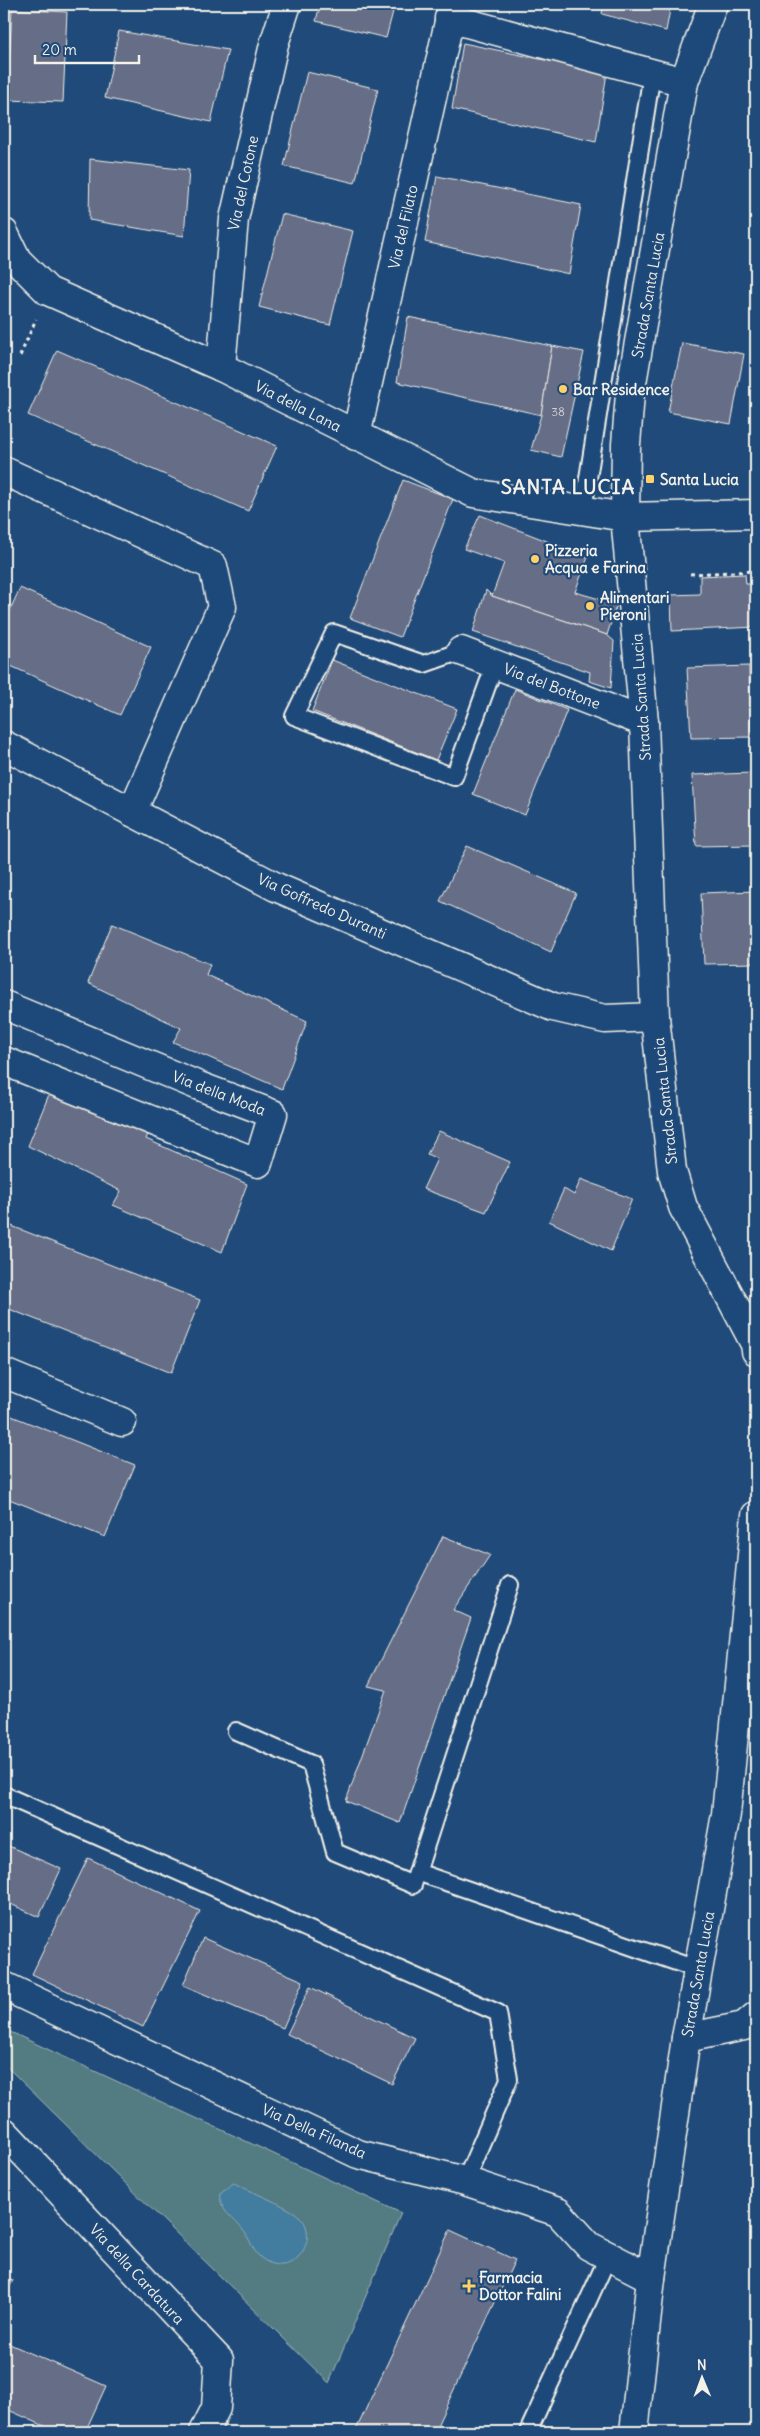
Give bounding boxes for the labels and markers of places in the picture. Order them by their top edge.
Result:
place label: Bar Residence [573,380,670,399]
marker: Bar Residence [557,383,569,395]
place label: Santa Lucia [660,470,739,489]
marker: Santa Lucia [644,473,656,485]
place label: Pizzeria Acqua e Farina [545,541,646,578]
marker: Pizzeria Acqua e Farina [529,553,541,565]
place label: Alimentari Pieroni [600,588,669,624]
marker: Alimentari Pieroni [584,600,596,612]
place label: Farmacia Dottor Falini [479,2268,561,2304]
marker: Farmacia Dottor Falini [463,2280,475,2292]

